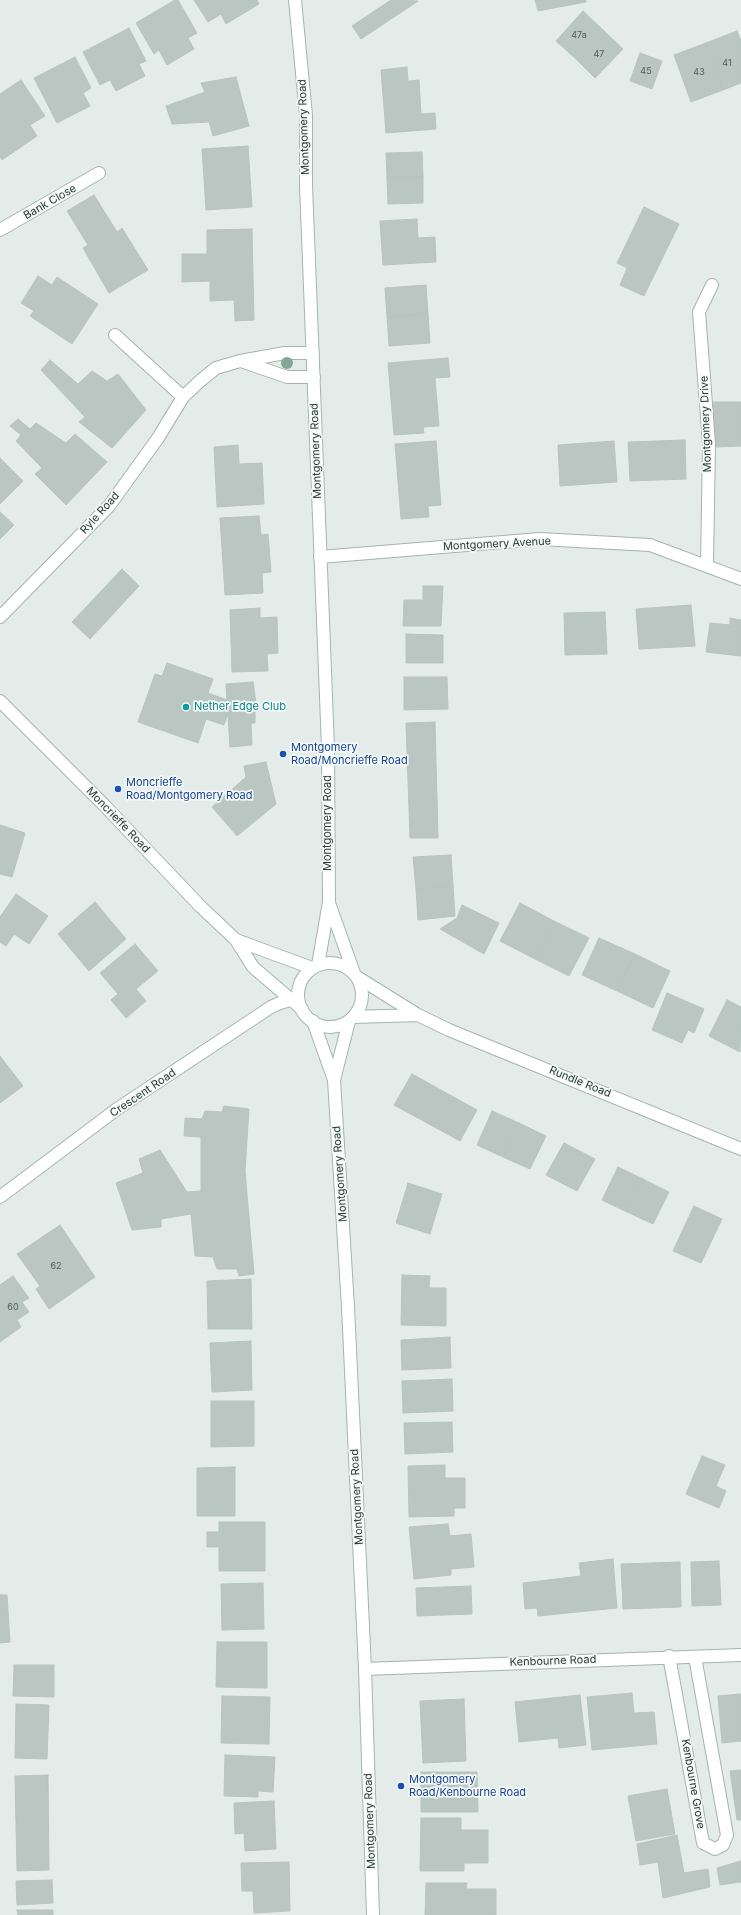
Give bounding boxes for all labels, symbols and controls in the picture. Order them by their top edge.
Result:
house number: 47a [571,30,587,40]
house number: 47 [594,49,604,59]
house number: 41 [722,58,732,68]
house number: 45 [640,66,652,76]
house number: 43 [693,67,705,77]
street label: Montgomery Road [296,79,312,175]
street label: Bank Close [21,182,79,222]
street label: Montgomery Drive [698,375,714,473]
street label: Montgomery Road [308,403,324,499]
street label: Ryle Road [78,489,122,537]
street label: Montgomery Avenue [443,535,551,553]
place label: Nether Edge Club [194,700,286,714]
marker: Nether Edge Club [181,702,191,712]
place label: Montgomery Road/Moncrieffe Road [291,741,408,767]
marker: Montgomery Road/Moncrieffe Road [278,749,288,759]
street label: Montgomery Road [321,775,335,871]
place label: Moncrieffe Road/Montgomery Road [126,776,253,802]
street label: Moncrieffe Road [83,784,153,856]
marker: Moncrieffe Road/Montgomery Road [113,784,123,794]
street label: Rundle Road [547,1064,613,1100]
street label: Crescent Road [108,1066,178,1120]
street label: Montgomery Road [330,1126,350,1222]
house number: 62 [50,1261,62,1271]
house number: 60 [7,1302,19,1312]
street label: Montgomery Road [348,1449,366,1545]
street label: Kenbourne Road [510,1653,596,1669]
street label: Kenbourne Grove [679,1738,707,1830]
street label: Montgomery Road [362,1773,378,1869]
place label: Montgomery Road/Kenbourne Road [409,1773,526,1799]
marker: Montgomery Road/Kenbourne Road [396,1781,406,1791]

